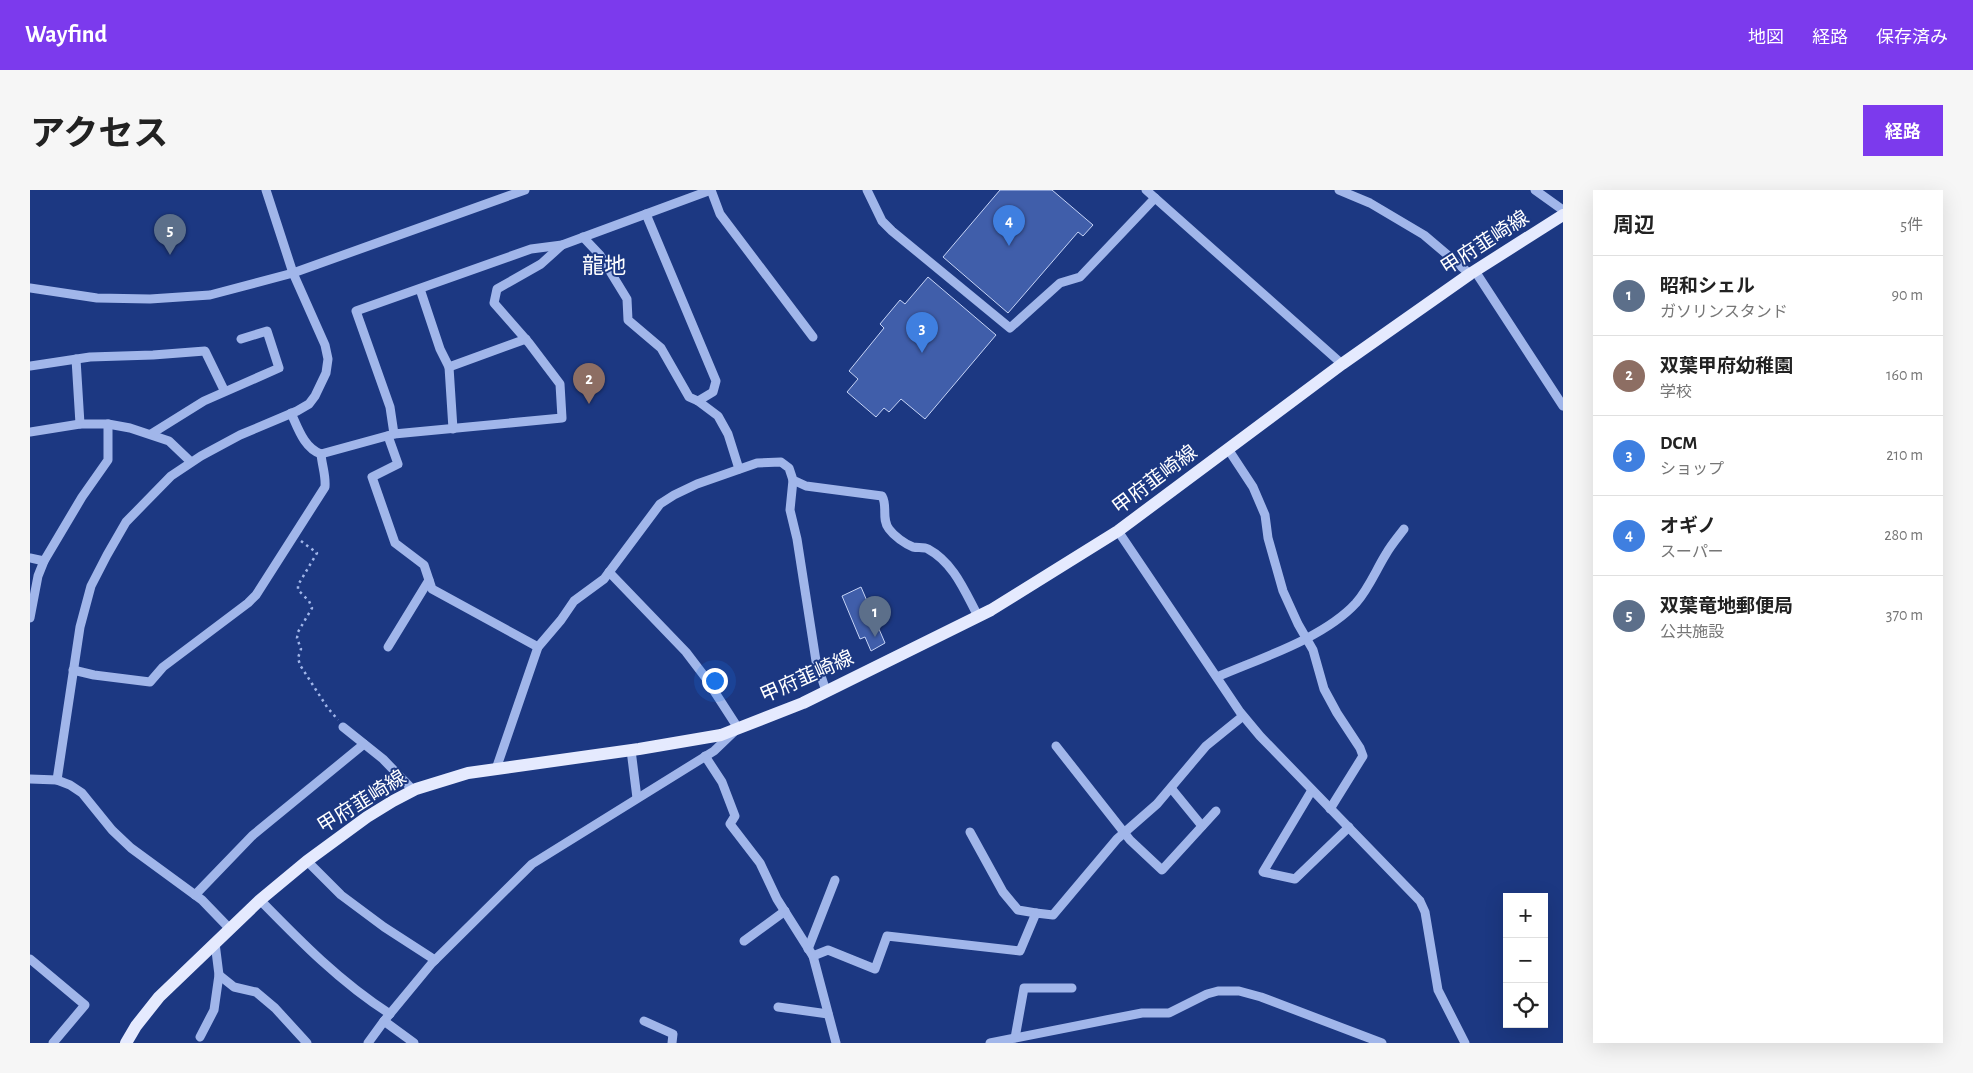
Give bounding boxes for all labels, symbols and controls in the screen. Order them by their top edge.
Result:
text: Wayfind [25,23,107,47]
text: 地図 [1748,29,1784,47]
text: 経路 [1812,29,1848,47]
text: 保存済み [1876,29,1948,47]
button: 経路 [1863,105,1943,156]
text: アクセス [30,117,168,152]
pin: 4 [993,205,1025,246]
street label: 甲府韮崎線 [1437,206,1532,279]
pin: 5 [154,214,186,255]
text: 周辺 [1613,215,1655,236]
text: 5件 [1900,217,1923,233]
district label: 龍地 [582,254,626,277]
text: 昭和シェル [1660,277,1755,296]
text: 1 [1626,287,1632,303]
text: 90 m [1892,287,1923,303]
text: ガソリンスタンド [1660,304,1788,320]
pin: 3 [906,312,938,353]
text: 双葉甲府幼稚園 [1660,357,1793,376]
pin: 2 [573,363,605,404]
text: 2 [1625,367,1633,383]
text: 160 m [1886,367,1923,383]
text: 学校 [1660,384,1692,400]
text: DCM [1660,434,1697,453]
street label: 甲府韮崎線 [1108,440,1201,518]
text: 3 [1626,447,1632,463]
text: 210 m [1886,447,1923,463]
text: ショップ [1660,461,1724,477]
text: オギノ [1660,517,1716,536]
text: 4 [1625,527,1633,543]
text: 280 m [1884,527,1923,543]
text: スーパー [1660,544,1724,560]
pin: 1 [859,596,891,637]
text: 双葉竜地郵便局 [1660,597,1793,616]
text: 5 [1626,607,1632,623]
text: 370 m [1886,607,1923,623]
text: 公共施設 [1660,624,1724,640]
street label: 甲府韮崎線 [756,646,857,706]
your location [702,668,728,694]
street label: 甲府韮崎線 [313,765,410,837]
map controls [1503,893,1548,1028]
button: + [1503,893,1548,938]
button: − [1503,938,1548,983]
button: locate [1503,983,1548,1028]

